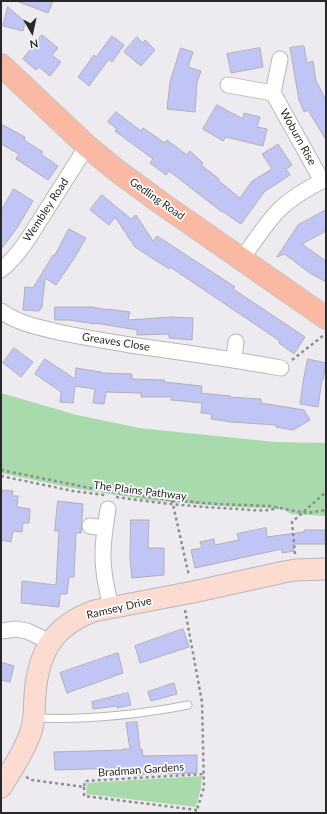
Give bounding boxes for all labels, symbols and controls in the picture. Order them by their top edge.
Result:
north arrow [12,12,52,52]
text: N [29,37,39,51]
street label: Woburn Rise [277,107,319,167]
street label: Gedling Road [127,175,187,223]
street label: Wembley Road [21,176,71,244]
street label: Greaves Close [81,330,151,354]
street label: The Plains Pathway [93,479,187,503]
street label: Ramsey Drive [85,594,153,622]
street label: Bradman Gardens [98,760,184,780]

